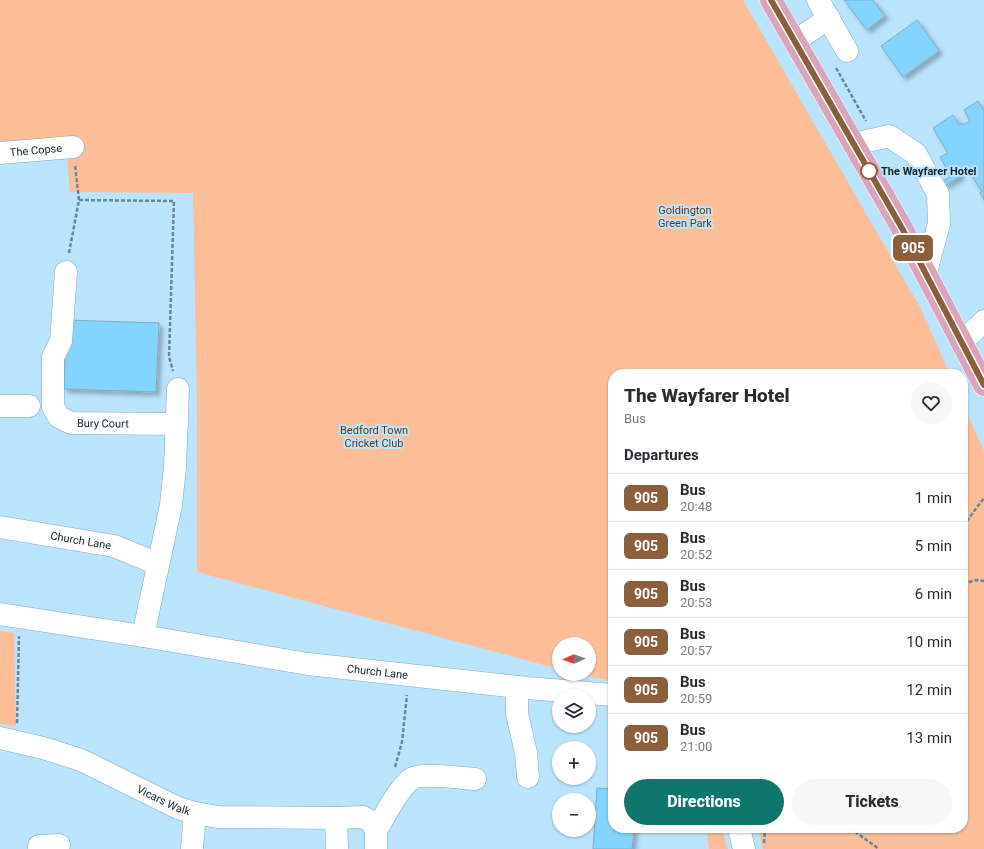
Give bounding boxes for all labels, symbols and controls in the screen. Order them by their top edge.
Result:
street label: The Copse [9,141,63,159]
marker: The Wayfarer Hotel [860,162,878,180]
place label: The Wayfarer Hotel [881,165,977,178]
park label: Goldington Green Park [658,204,712,230]
line badge: 905 [890,235,936,261]
text: 905 [901,240,925,256]
button: heart [910,382,952,424]
text: The Wayfarer Hotel [624,384,790,407]
text: Bus [624,411,646,426]
street label: Bury Court [77,417,129,430]
park label: Bedford Town Cricket Club [340,424,408,450]
text: Departures [624,446,699,464]
text: Bus [680,481,706,499]
text: 1 min [915,489,952,507]
text: 905 [634,490,658,506]
text: 20:48 [680,499,712,514]
street label: Church Lane [50,529,112,552]
text: Bus [680,529,706,547]
text: 5 min [915,537,952,555]
text: 905 [634,538,658,554]
text: 20:52 [680,547,712,562]
text: Bus [680,577,706,595]
text: 6 min [915,585,952,603]
text: 905 [634,586,658,602]
text: 20:53 [680,595,712,610]
text: Bus [680,625,706,643]
text: 10 min [906,633,952,651]
text: 905 [634,634,658,650]
north arrow [552,637,596,681]
map controls [552,637,596,837]
text: 20:57 [680,643,712,658]
street label: Church Lane [346,662,409,681]
text: Bus [680,673,706,691]
text: 12 min [906,681,952,699]
text: 905 [634,682,658,698]
button: layers [552,689,596,733]
text: 20:59 [680,691,712,706]
text: Bus [680,721,706,739]
text: 13 min [906,729,952,747]
text: 905 [634,730,658,746]
text: 21:00 [680,739,712,754]
button: + [552,741,596,785]
button: Directions [624,779,784,825]
button: Tickets [792,779,952,825]
street label: Vicars Walk [135,782,192,818]
button: − [552,793,596,837]

